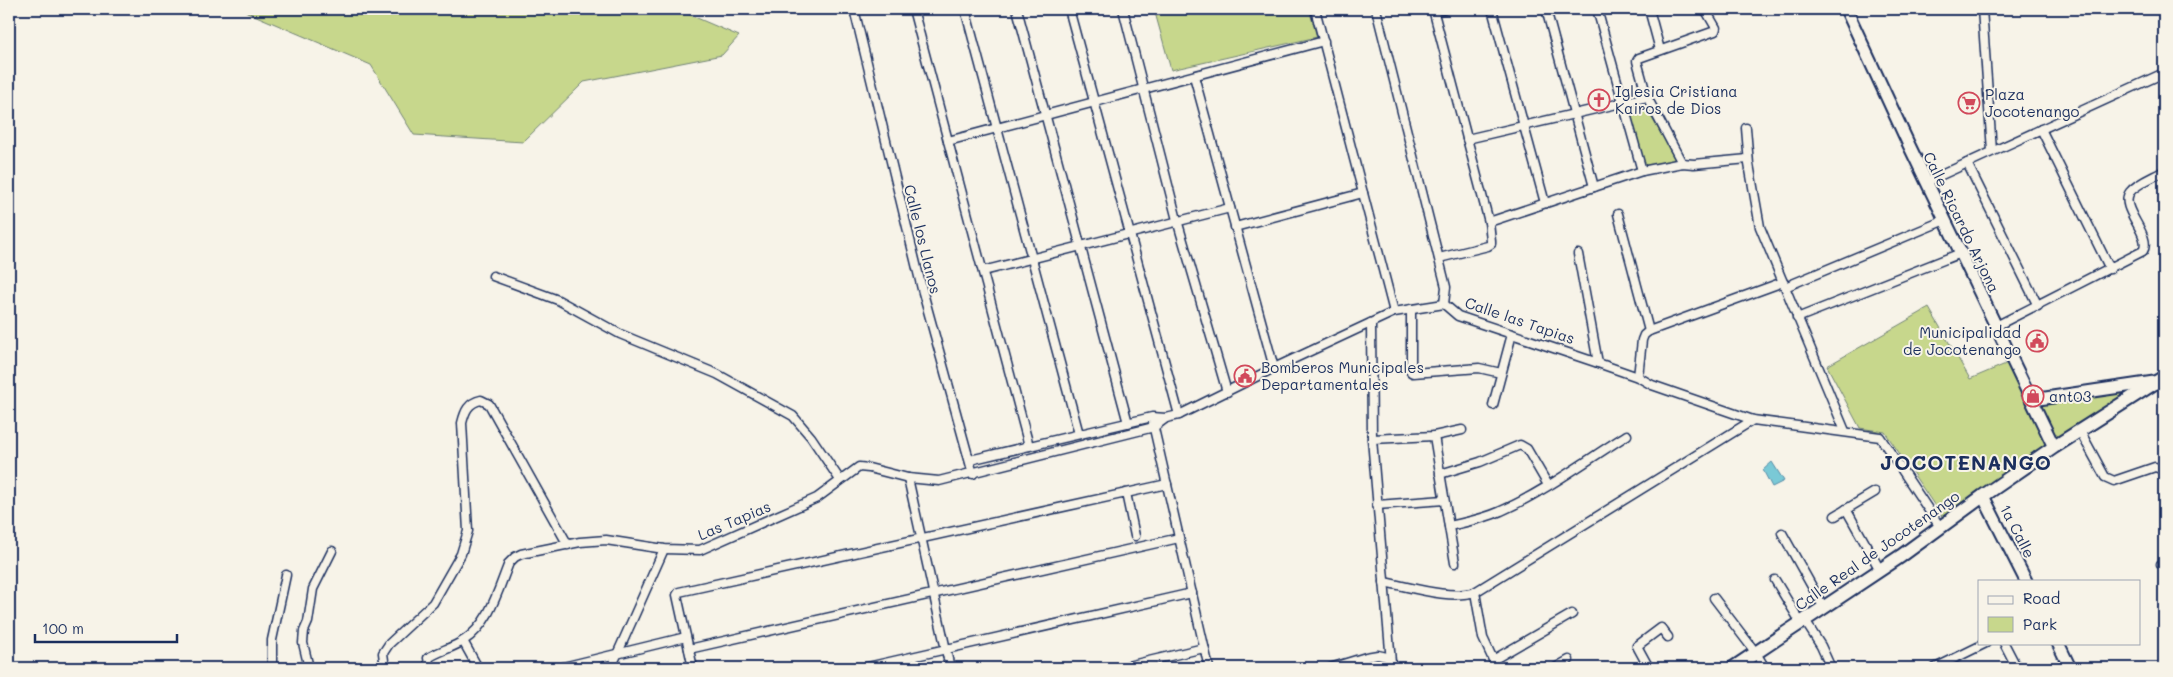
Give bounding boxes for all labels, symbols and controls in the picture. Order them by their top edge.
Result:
place label: Iglesia Cristiana Kairos de Dios [1615,81,1738,118]
place label: Plaza Jocotenango [1985,84,2079,121]
church icon: Iglesia Cristiana Kairos de Dios [1587,88,1611,112]
supermarket icon: Plaza Jocotenango [1957,91,1981,115]
street label: Calle Ricardo Arjona [1919,148,2005,296]
street label: Calle los Llanos [900,182,946,296]
street label: Calle las Tapias [1462,292,1578,348]
place label: Municipalidad de Jocotenango [1903,322,2021,359]
public building icon: Municipalidad de Jocotenango [2025,329,2049,353]
place label: Bomberos Municipales Departamentales [1261,357,1424,394]
public building icon: Bomberos Municipales Departamentales [1233,364,1257,388]
shop icon: ant03 [2021,384,2045,408]
place label: ant03 [2049,386,2092,406]
district label: JOCOTENANGO [1880,449,2052,475]
street label: Calle Real de Jocotenango [1791,485,1963,615]
street label: Las Tapias [694,496,774,544]
street label: 1a Calle [1996,501,2040,561]
legend [1978,580,2140,644]
text: Road [2023,588,2060,608]
scale bar [35,612,178,644]
text: Park [2023,614,2057,634]
text: 100 m [42,618,84,638]

